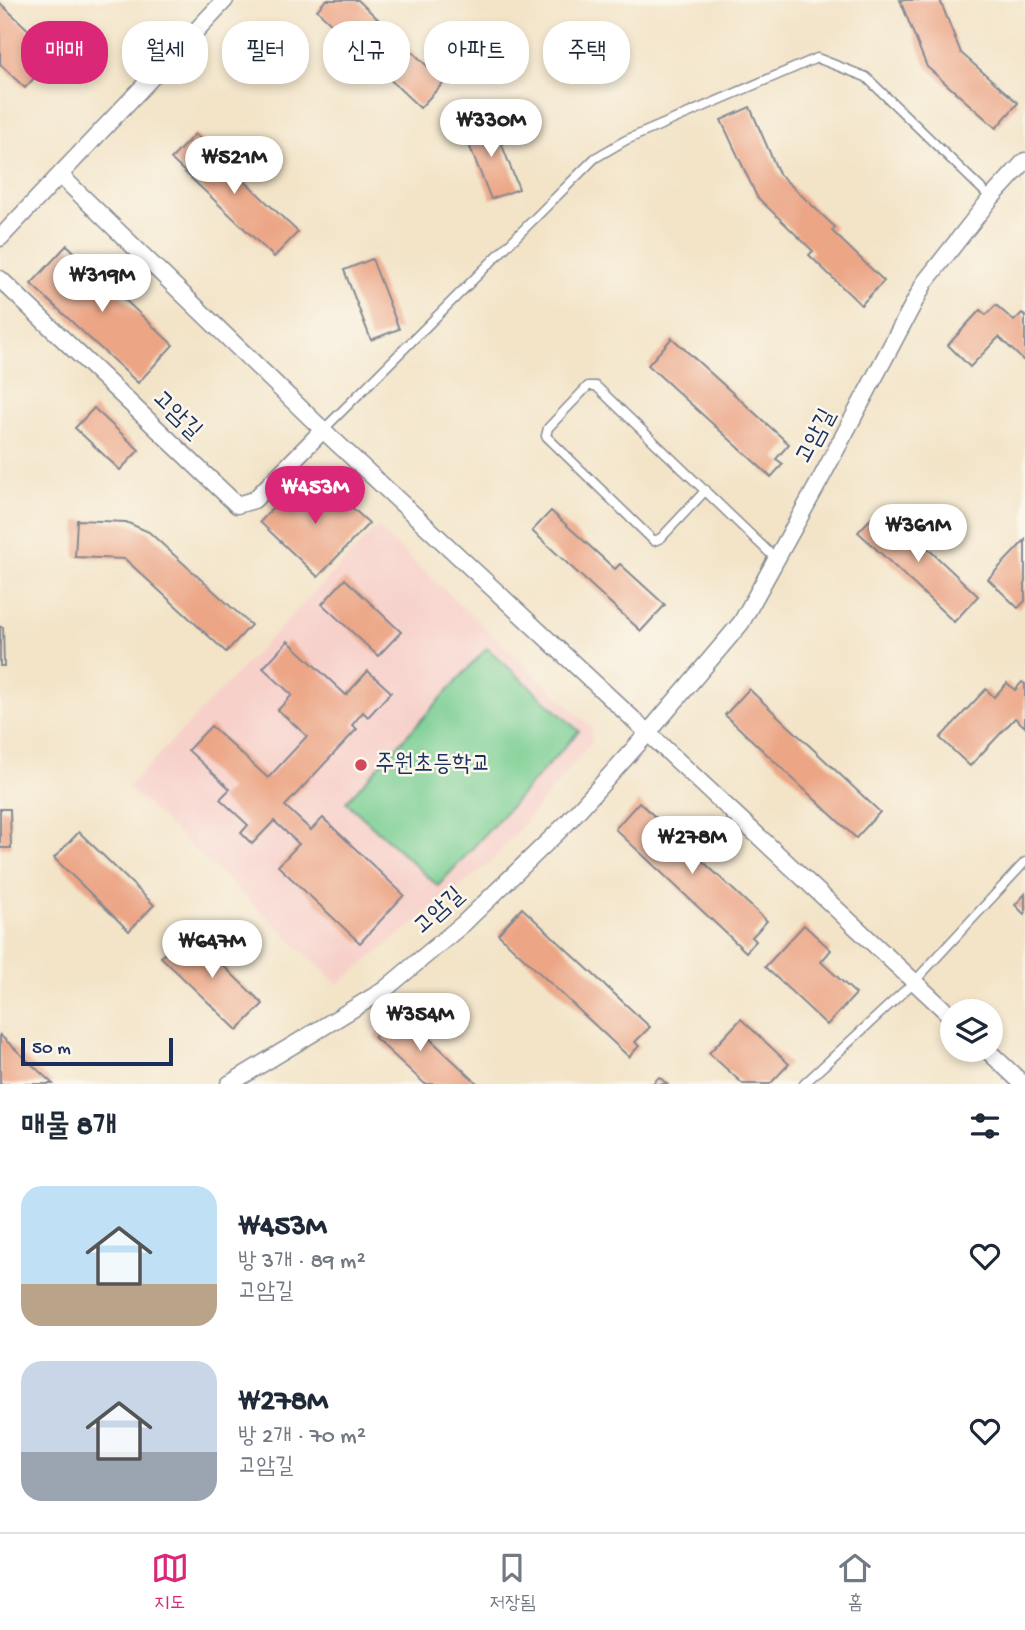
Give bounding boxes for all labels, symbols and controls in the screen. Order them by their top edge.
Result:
chip: 매매 [21,21,108,84]
chip: 월세 [122,21,208,84]
chip: 필터 [222,21,309,84]
chip: 신규 [323,21,410,84]
chip: 아파트 [424,21,529,84]
chip: 주택 [543,21,630,84]
pin: ₩330M [442,100,540,159]
text: ₩330M [456,108,526,135]
pin: ₩521M [185,136,283,196]
text: ₩521M [201,145,267,172]
pin: ₩319M [53,254,151,314]
text: ₩319M [69,263,135,290]
street label: 고암길 [145,385,207,447]
street label: 고암길 [791,405,843,469]
pin: ₩453M [266,466,364,526]
text: ₩453M [281,475,349,502]
pin: ₩361M [869,504,967,564]
text: ₩361M [885,513,951,540]
place label: 주원초등학교 [375,751,491,780]
marker: 주원초등학교 [353,757,369,773]
pin: ₩278M [643,816,741,876]
text: ₩278M [658,825,726,852]
street label: 고암길 [409,882,471,942]
pin: ₩647M [163,920,261,980]
text: ₩647M [178,929,246,956]
pin: ₩354M [371,993,469,1053]
map controls [940,999,1003,1062]
button: layers [940,999,1003,1062]
text: ₩354M [386,1002,454,1029]
scale bar [21,1035,173,1067]
text: 50 m [32,1038,71,1061]
icon: filters [966,1107,1004,1145]
text: 매물 8개 [21,1111,117,1146]
text: ₩453M [238,1211,327,1246]
icon: home [77,1214,161,1298]
icon: heart [966,1237,1004,1275]
text: 방 3개 · 89 m² [238,1249,366,1276]
text: 고암길 [238,1279,294,1306]
text: ₩278M [238,1386,328,1421]
icon: home [77,1389,161,1473]
icon: heart [966,1412,1004,1450]
text: 방 2개 · 70 m² [238,1424,366,1451]
text: 고암길 [238,1454,294,1481]
tab: 지도 [151,1549,189,1616]
tab: 저장됨 [490,1549,535,1616]
tab: 홈 [836,1549,874,1616]

